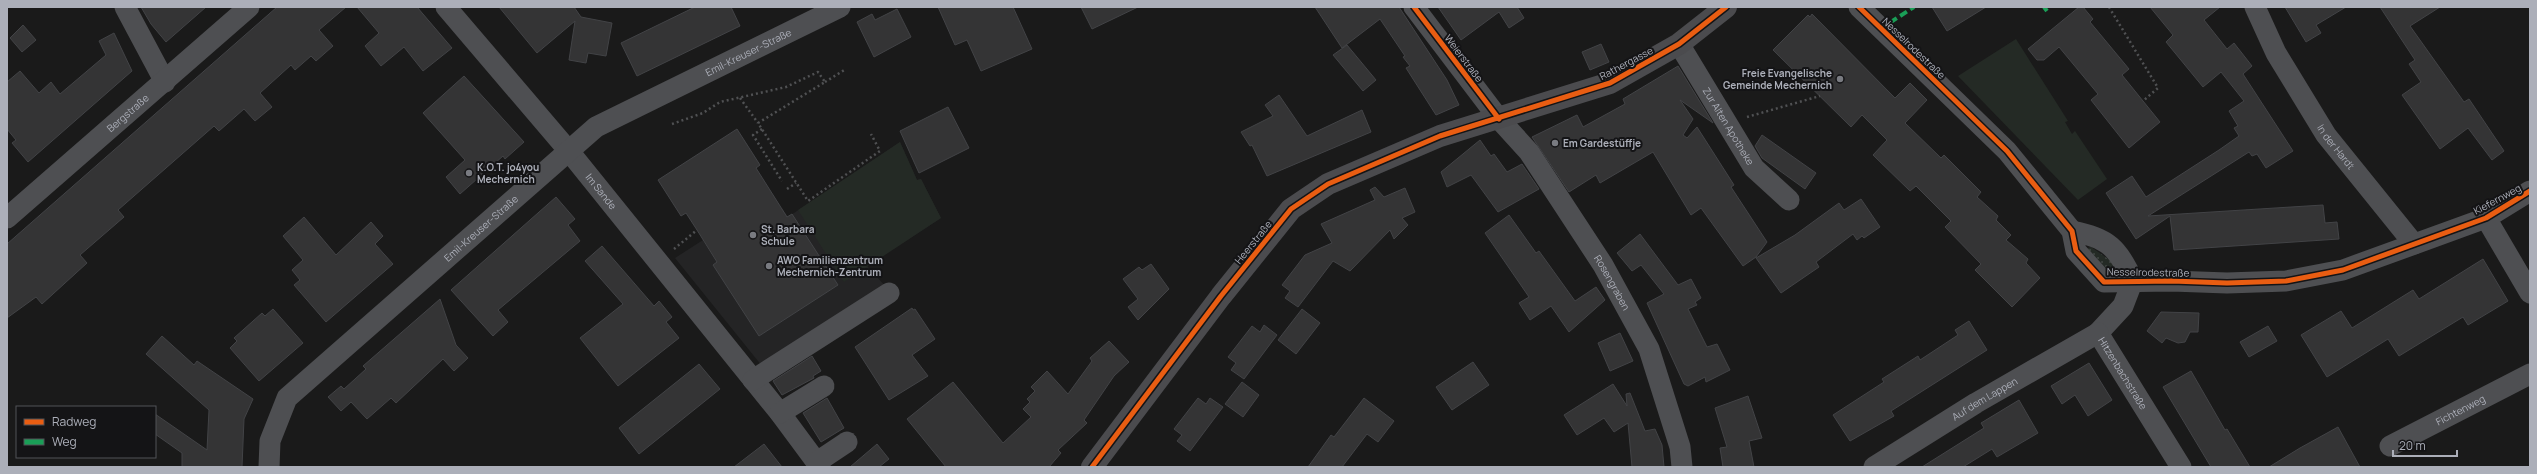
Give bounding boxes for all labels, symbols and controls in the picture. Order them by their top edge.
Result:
street label: Nesselrodestraße [1879,14,1949,82]
street label: Emil-Kreuser-Straße [703,25,794,79]
street label: Weierstraße [1441,31,1487,85]
street label: Rathergasse [1597,43,1655,83]
place label: Freie Evangelische Gemeinde Mechernich [1723,66,1832,92]
marker: Freie Evangelische Gemeinde Mechernich [1835,74,1845,84]
street label: Zur Alten Apotheke [1700,85,1758,168]
street label: Bergstraße [104,91,152,135]
street label: In der Hardt [2314,122,2358,172]
place label: Em Gardestüffje [1563,136,1641,150]
marker: Em Gardestüffje [1550,138,1560,148]
place label: K.O.T. jo4you Mechernich [477,160,539,186]
marker: K.O.T. jo4you Mechernich [464,168,474,178]
street label: Im Sande [583,170,620,212]
street label: Kiefernweg [2471,181,2523,217]
street label: Emil-Kreuser-Straße [441,192,521,264]
street label: Heerstraße [1231,217,1275,267]
place label: St. Barbara Schule [761,222,815,248]
marker: St. Barbara Schule [748,230,758,240]
street label: Rosengraben [1591,252,1633,313]
place label: AWO Familienzentrum Mechernich-Zentrum [777,253,883,279]
marker: AWO Familienzentrum Mechernich-Zentrum [764,261,774,271]
street label: Nesselrodestraße [2107,264,2190,280]
street label: Hitzenbachstraße [2095,334,2151,412]
street label: Auf dem Lappen [1949,374,2020,424]
street label: Fichtenweg [2433,391,2487,428]
legend [16,406,156,458]
text: Radweg [52,413,96,430]
scale bar [2393,432,2457,458]
text: Weg [52,433,77,450]
text: 20 m [2399,437,2426,454]

